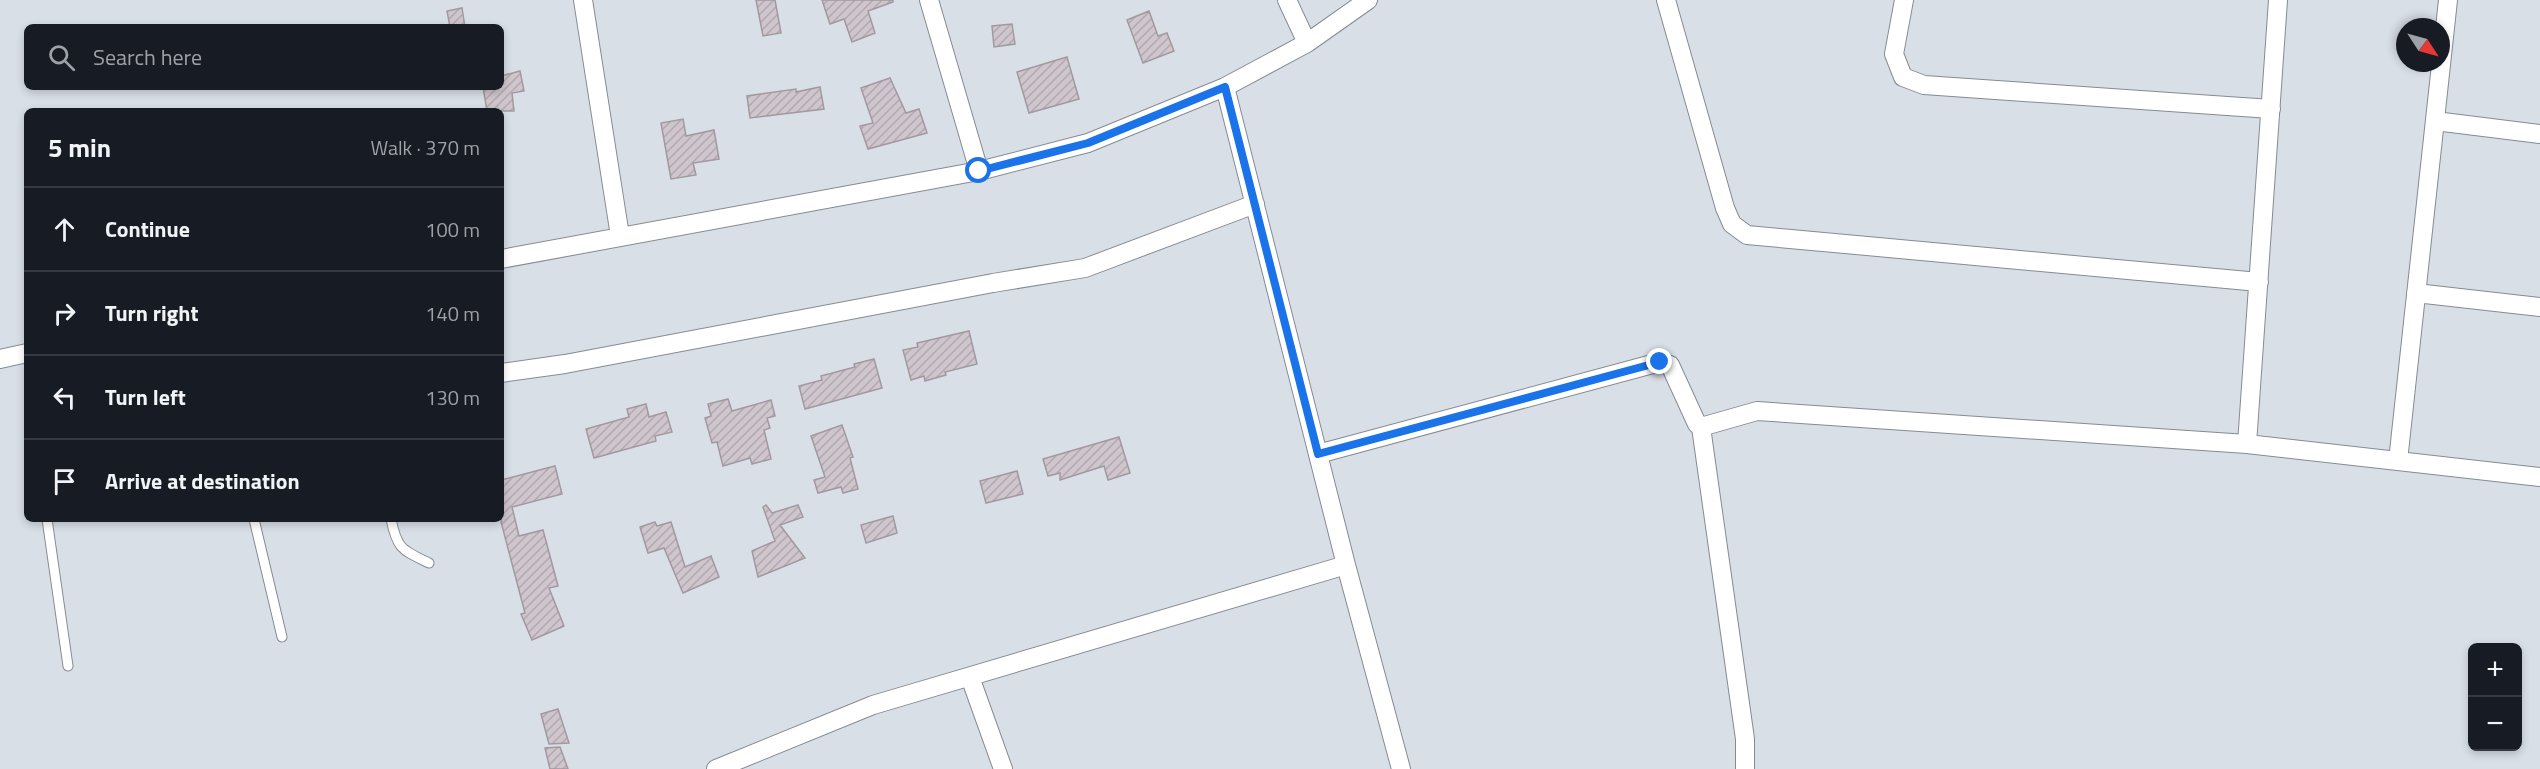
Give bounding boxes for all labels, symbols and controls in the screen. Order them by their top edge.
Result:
north arrow [2396,18,2450,72]
search box [24,24,504,90]
text: Search here [93,40,202,74]
icon: search [45,41,78,74]
text: 5 min [48,128,111,167]
text: Walk · 370 m [371,132,480,163]
route start [965,157,991,183]
text: Continue [105,212,190,246]
icon: ahead [48,213,81,246]
text: 100 m [425,214,480,245]
text: Turn right [105,296,199,330]
icon: right [48,297,81,330]
text: 140 m [425,298,480,329]
route end [1646,348,1672,374]
text: Turn left [105,380,186,414]
icon: left [48,381,81,414]
text: 130 m [425,382,480,413]
text: Arrive at destination [105,464,300,498]
icon: arrive [48,465,81,498]
map controls [2468,643,2522,751]
button: + [2468,643,2522,697]
button: − [2468,697,2522,751]

